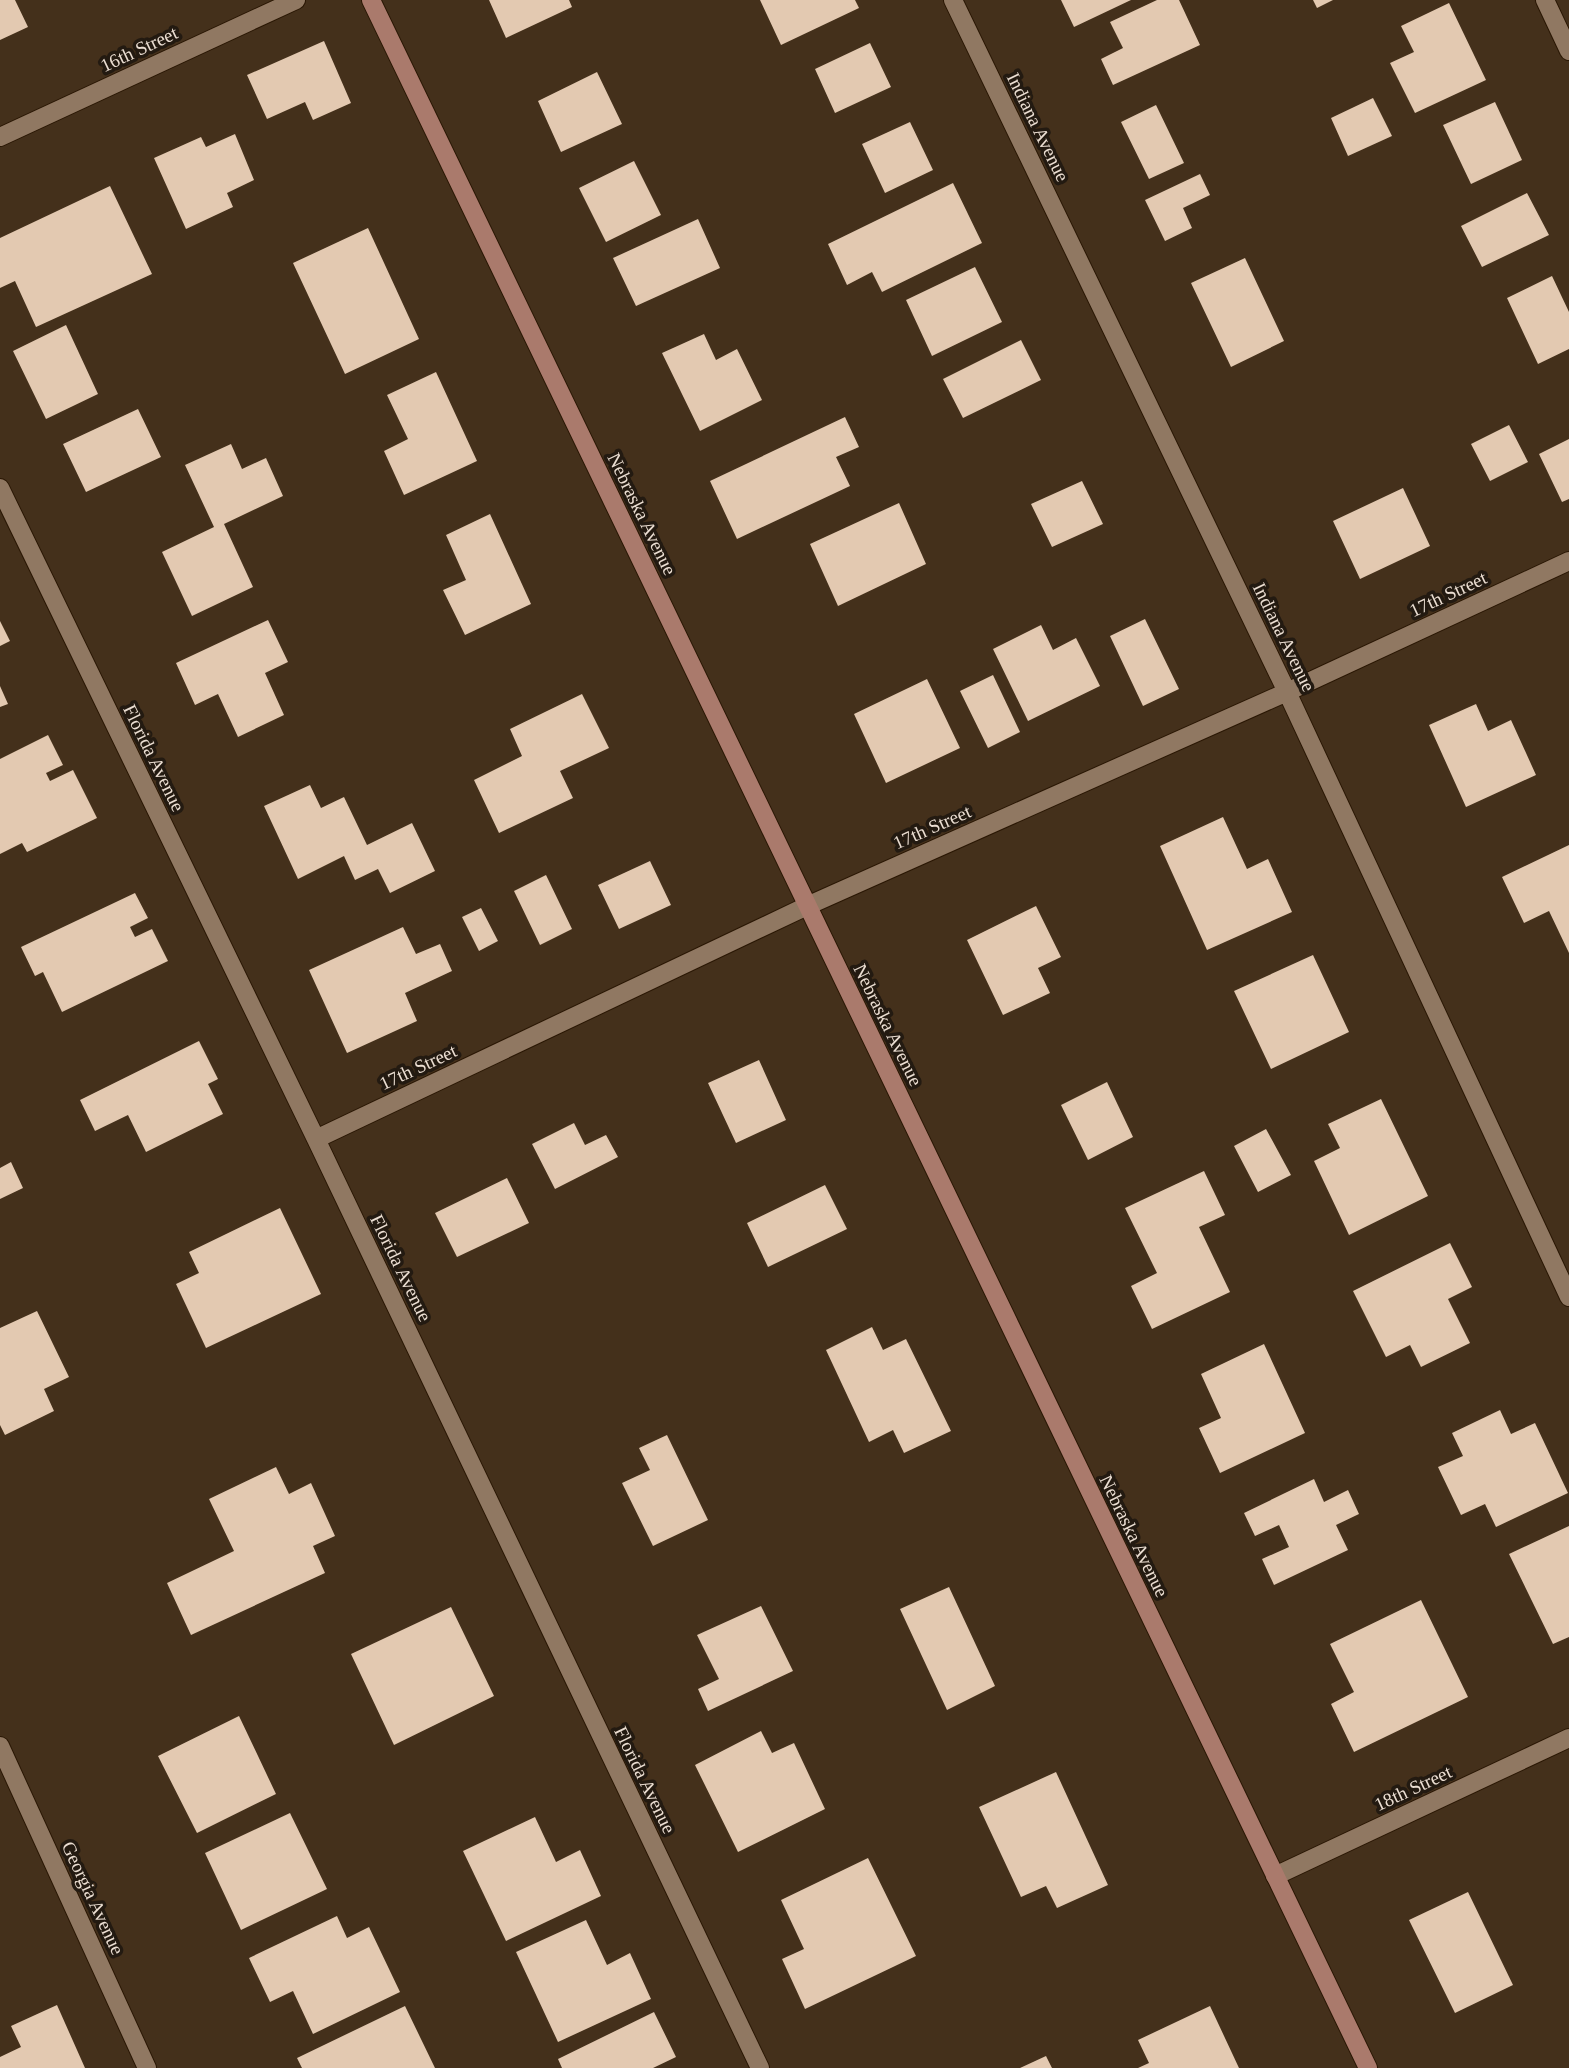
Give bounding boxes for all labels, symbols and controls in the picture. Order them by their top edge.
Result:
street label: 16th Street [97,22,182,76]
street label: Indiana Avenue [1003,69,1073,185]
street label: Nebraska Avenue [603,450,681,578]
street label: 17th Street [1406,567,1491,621]
street label: Indiana Avenue [1249,579,1319,695]
street label: Florida Avenue [119,701,189,815]
street label: 17th Street [890,800,975,853]
street label: Nebraska Avenue [849,961,927,1089]
street label: 17th Street [376,1040,461,1094]
street label: Florida Avenue [366,1211,436,1325]
street label: Nebraska Avenue [1095,1472,1173,1600]
street label: Florida Avenue [610,1723,680,1837]
street label: 18th Street [1371,1761,1456,1815]
street label: Georgia Avenue [58,1838,128,1958]

